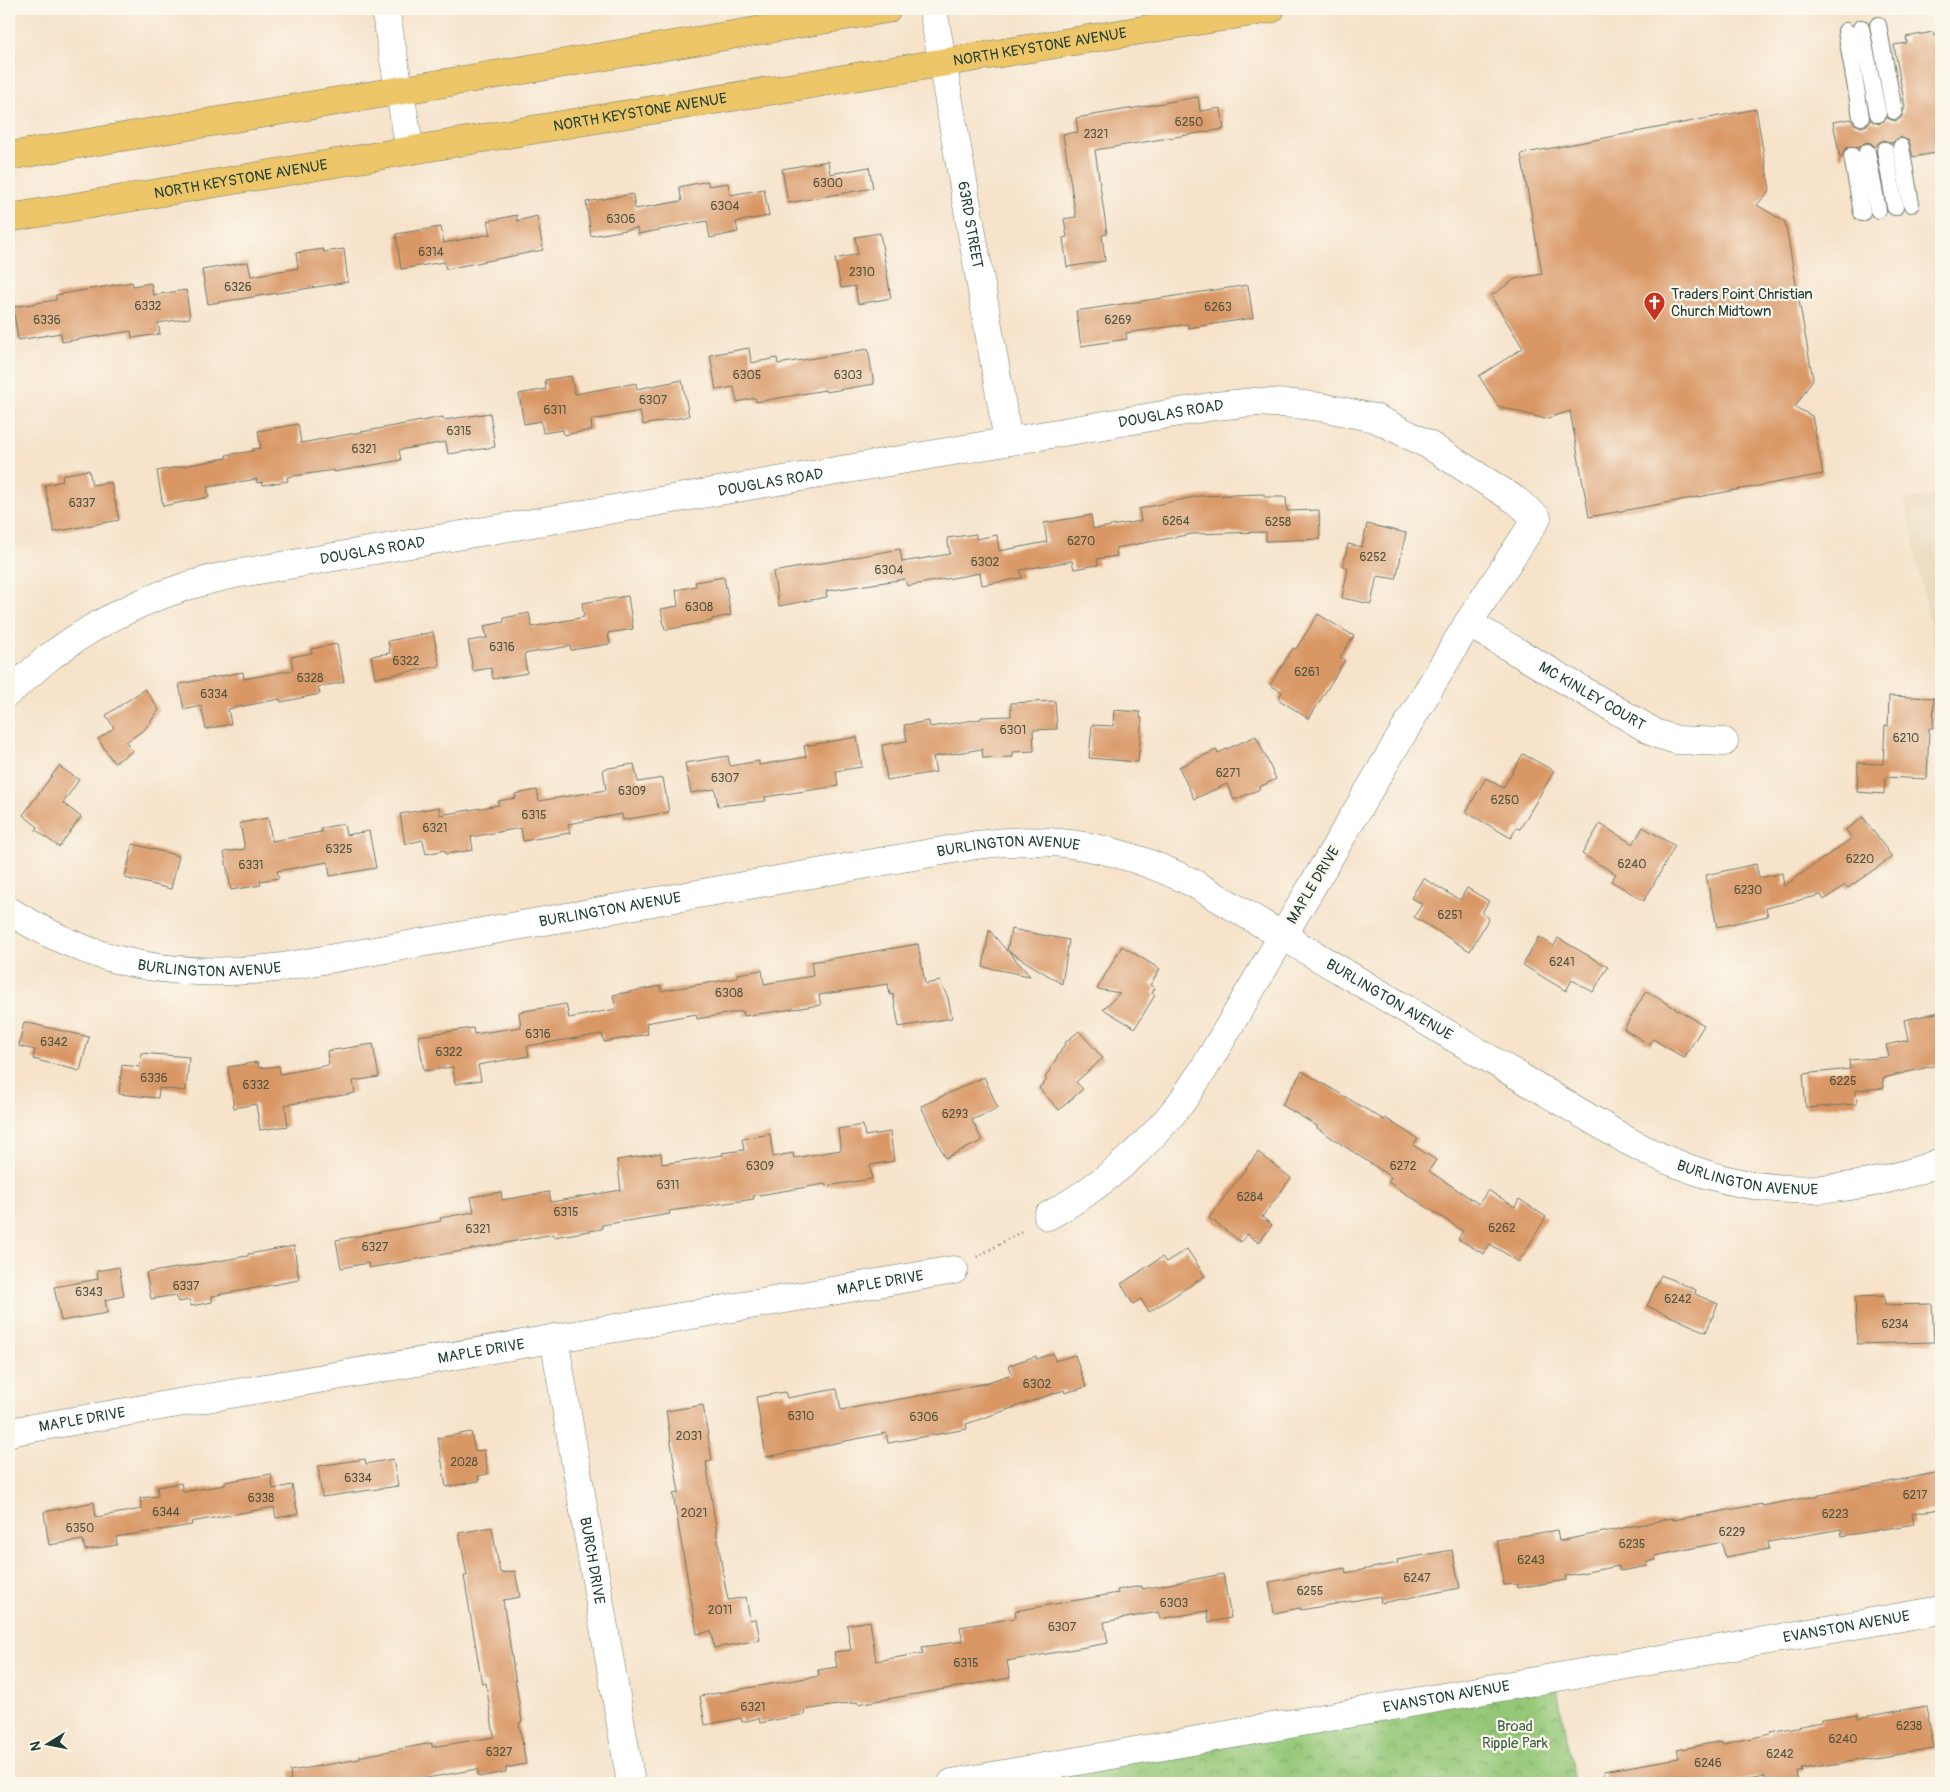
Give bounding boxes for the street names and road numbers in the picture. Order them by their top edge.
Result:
street label: NORTH KEYSTONE AVENUE [952,24,1128,71]
street label: NORTH KEYSTONE AVENUE [552,89,729,136]
street label: NORTH KEYSTONE AVENUE [153,155,329,203]
street label: 63RD STREET [953,180,987,270]
street label: DOUGLAS ROAD [1117,396,1224,432]
street label: DOUGLAS ROAD [717,464,825,501]
street label: DOUGLAS ROAD [319,533,427,569]
street label: MC KINLEY COURT [1535,658,1649,735]
street label: BURLINGTON AVENUE [935,832,1082,862]
street label: MAPLE DRIVE [1283,843,1344,928]
street label: BURLINGTON AVENUE [538,888,683,932]
street label: BURLINGTON AVENUE [136,955,282,981]
street label: BURLINGTON AVENUE [1323,955,1456,1045]
street label: BURLINGTON AVENUE [1674,1156,1819,1199]
street label: MAPLE DRIVE [836,1266,925,1300]
street label: MAPLE DRIVE [436,1335,526,1368]
street label: MAPLE DRIVE [37,1403,127,1437]
street label: BURCH DRIVE [575,1516,609,1606]
street label: EVANSTON AVENUE [1782,1607,1912,1647]
street label: EVANSTON AVENUE [1382,1677,1512,1717]

